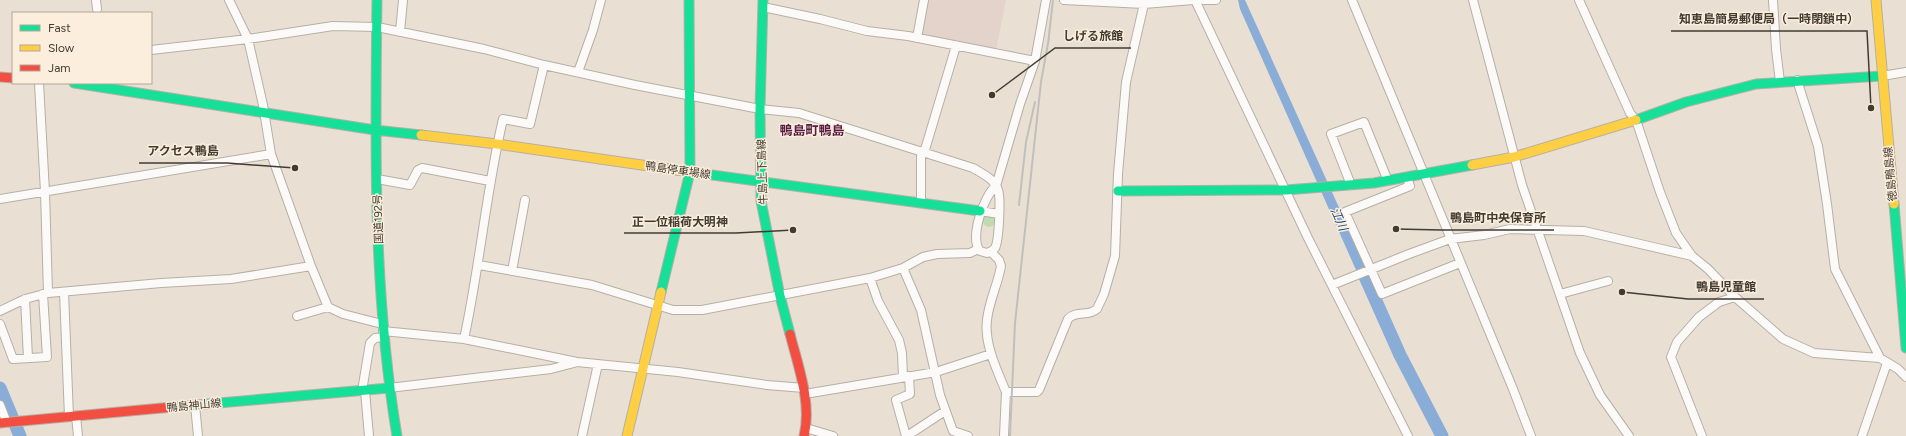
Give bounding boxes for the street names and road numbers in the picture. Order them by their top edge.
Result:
street label: 牛島上下島線 [755,139,770,205]
street label: 徳島鴨島線 [1882,146,1899,202]
street label: 鴨島停車場線 [644,159,712,182]
street label: 国道192号 [371,194,386,244]
street label: 鴨島神山線 [166,397,222,414]

